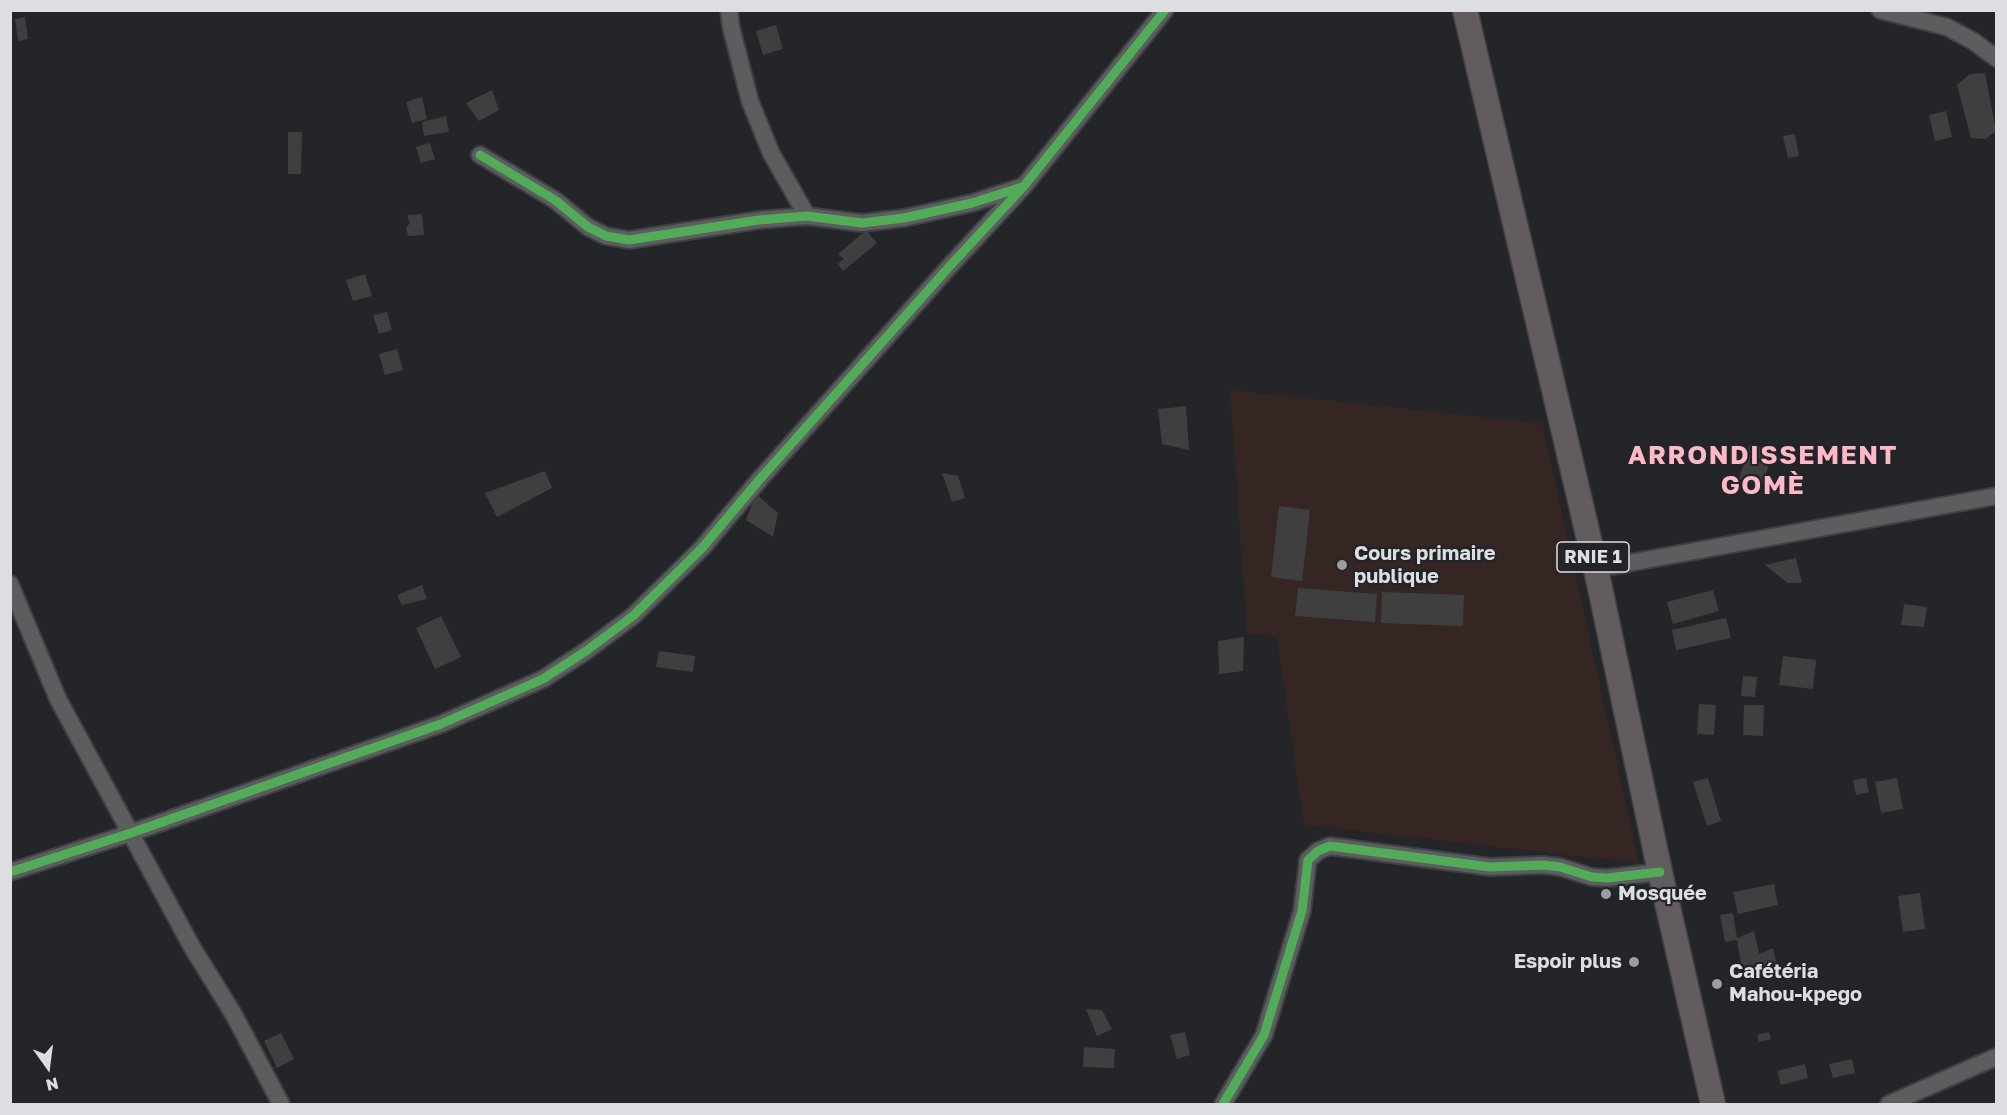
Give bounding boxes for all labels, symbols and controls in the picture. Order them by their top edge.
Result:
district label: ARRONDISSEMENT GOMÈ [1628,440,1898,502]
place label: Cours primaire publique [1354,542,1496,589]
road number: RNIE 1 [1557,542,1629,572]
marker: Cours primaire publique [1335,558,1349,572]
place label: Mosquée [1618,882,1707,906]
marker: Mosquée [1599,887,1613,901]
place label: Espoir plus [1514,950,1622,974]
marker: Espoir plus [1627,955,1641,969]
place label: Cafétéria Mahou-kpego [1729,960,1862,1007]
marker: Cafétéria Mahou-kpego [1710,977,1724,991]
north arrow [18,1037,78,1097]
text: N [44,1073,61,1096]

